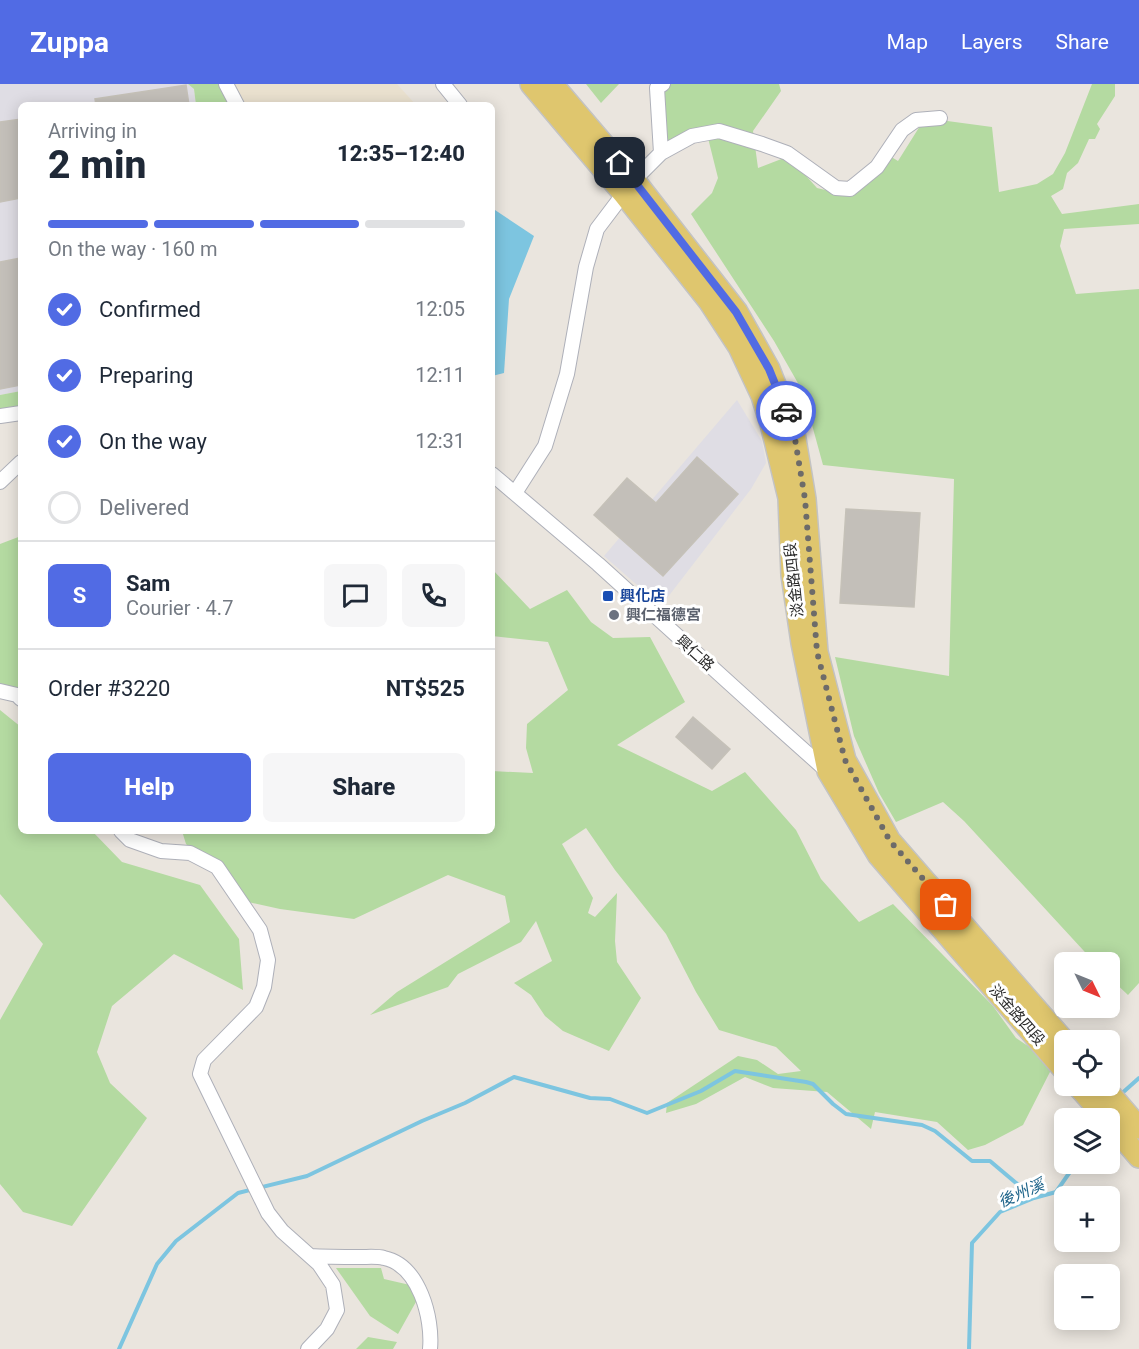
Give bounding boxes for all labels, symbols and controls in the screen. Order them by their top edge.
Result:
text: Zuppa [30,26,109,59]
text: Map [886,30,928,54]
text: Layers [961,30,1022,54]
text: Share [1055,30,1109,54]
text: Arriving in [48,119,137,143]
pin [594,137,645,188]
text: 12:35–12:40 [337,141,465,166]
text: 2 min [48,142,146,188]
icon: home [603,146,636,179]
text: On the way · 160 m [48,237,217,261]
icon: check [48,293,81,326]
text: Confirmed [99,297,201,322]
text: 12:05 [415,297,465,321]
icon: check [48,359,81,392]
text: Preparing [99,363,193,388]
text: 12:11 [415,363,465,387]
courier [756,381,816,441]
icon: car [770,395,803,428]
icon: check [48,425,81,458]
text: On the way [99,429,207,454]
text: 12:31 [415,429,465,453]
text: Delivered [99,495,189,520]
street label: 淡金路四段 [781,542,807,618]
button: chat [324,564,387,627]
button: phone [402,564,465,627]
text: Sam [126,571,170,596]
text: S [73,583,86,608]
place label: 興化店 [620,587,665,605]
marker: 興化店 [601,589,615,603]
text: Courier · 4.7 [126,596,233,620]
place label: 興仁福德宮 [626,606,701,624]
marker: 興仁福德宮 [607,608,621,622]
street label: 興仁路 [672,631,718,675]
text: Order #3220 [48,676,170,701]
text: NT$525 [386,676,465,701]
button: Help [48,753,251,822]
button: Share [263,753,465,822]
pin [920,879,971,930]
icon: bag [929,888,962,921]
north arrow [1054,952,1120,1018]
map controls [1054,952,1120,1330]
street label: 淡金路四段 [986,981,1048,1049]
button: locate [1054,1030,1120,1096]
button: layers [1054,1108,1120,1174]
water label: 後州溪 [995,1174,1049,1211]
button: + [1054,1186,1120,1252]
button: − [1054,1264,1120,1330]

